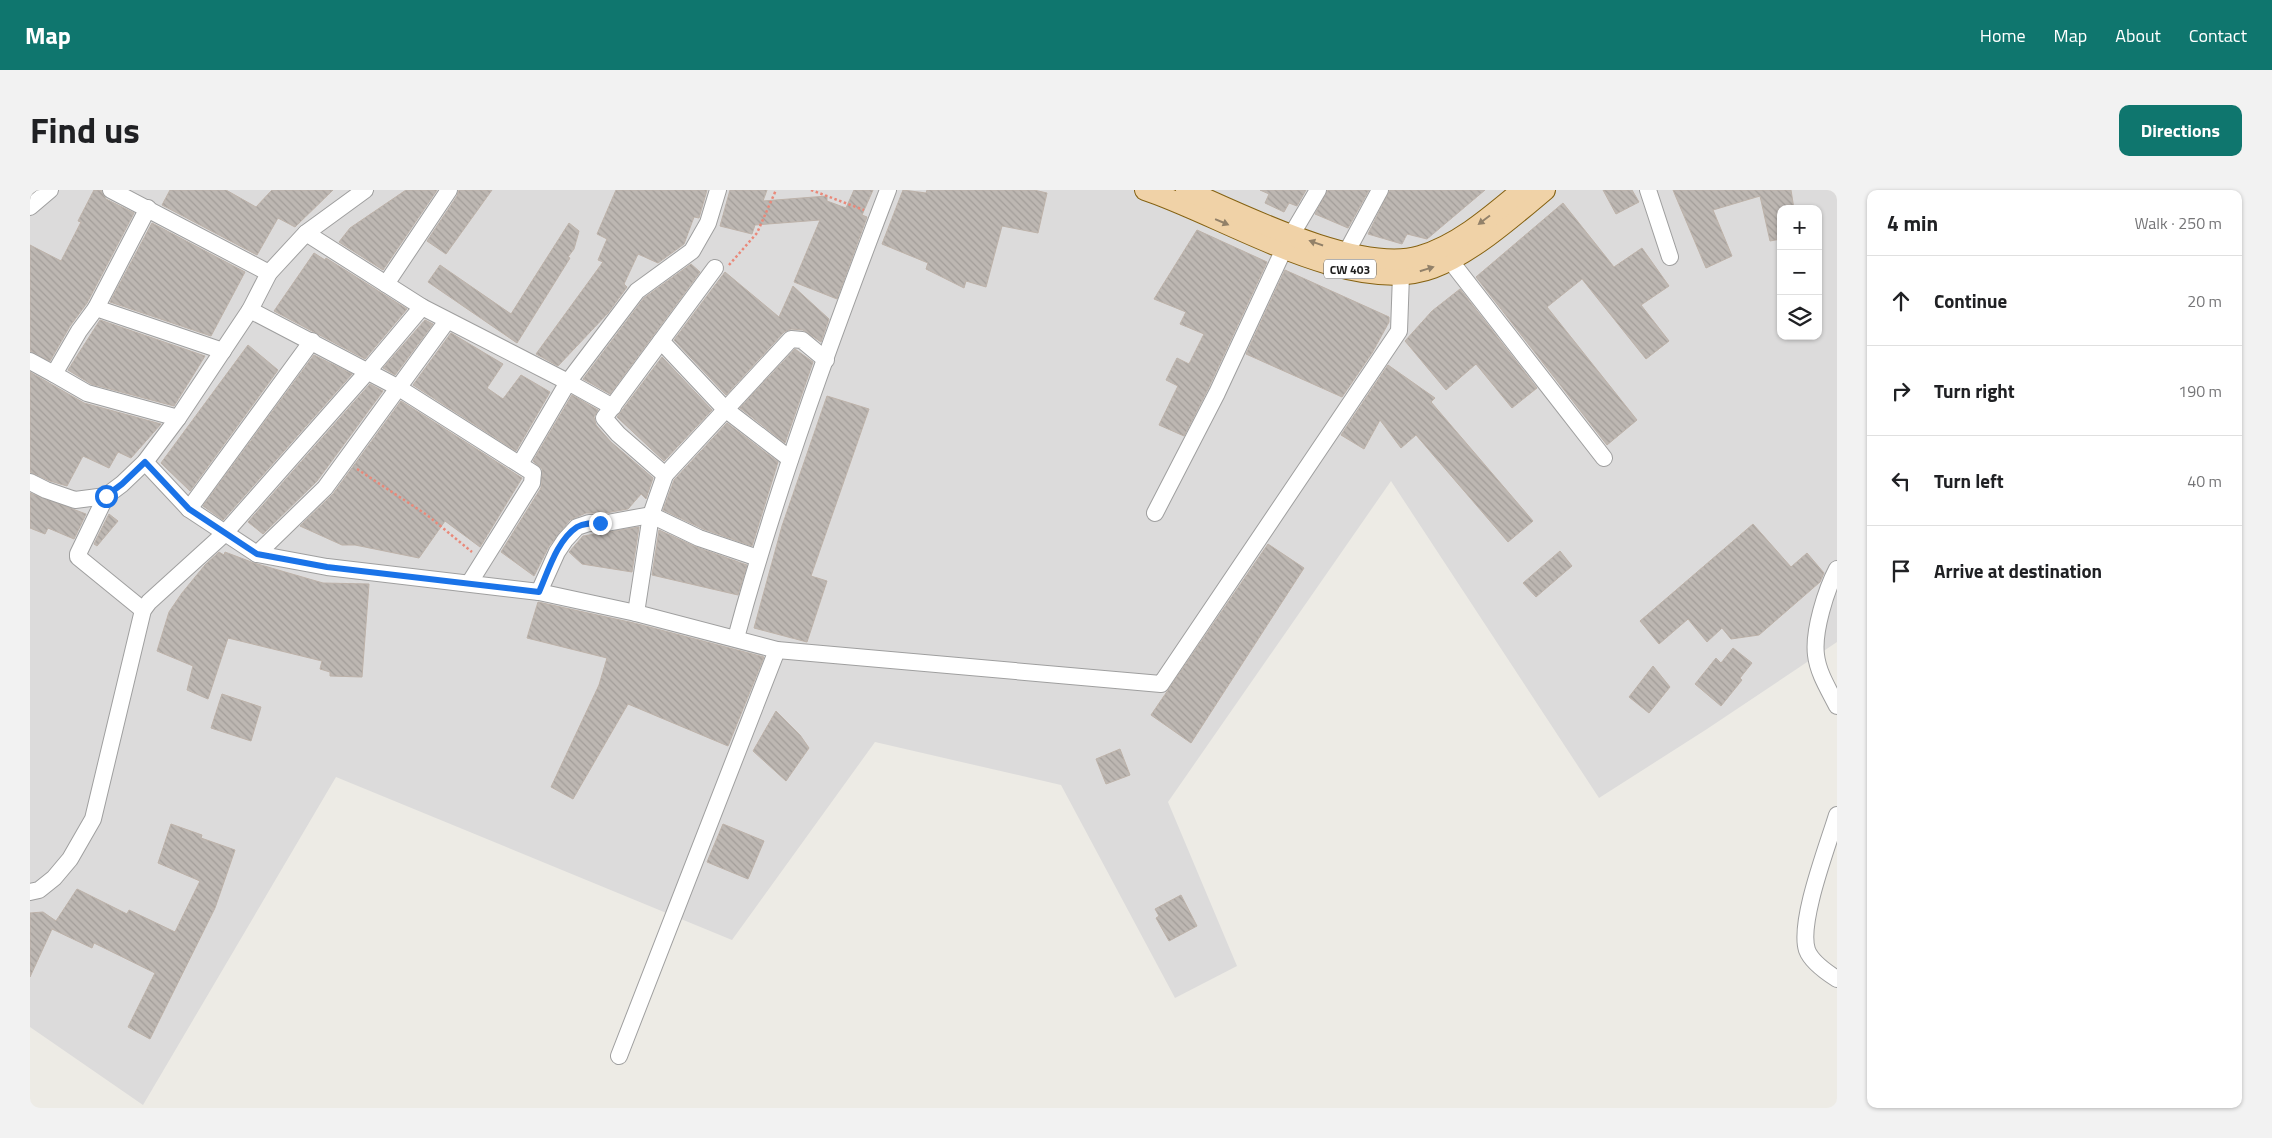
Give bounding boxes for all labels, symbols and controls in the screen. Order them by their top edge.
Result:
text: Map [25,17,71,53]
text: Home [1980,22,2026,49]
text: Map [2054,22,2087,49]
text: About [2115,22,2161,49]
text: Contact [2189,22,2247,49]
text: Find us [30,103,140,157]
button: Directions [2119,105,2242,156]
map controls [1777,205,1822,340]
button: + [1777,205,1822,250]
text: 4 min [1887,207,1938,239]
text: Walk · 250 m [2134,211,2222,235]
one-way arrow [1477,215,1491,225]
one-way arrow [1215,218,1229,226]
one-way arrow [1308,238,1323,246]
button: − [1777,250,1822,295]
road number: CW 403 [1324,260,1376,278]
one-way arrow [1420,264,1435,272]
text: Continue [1934,286,2007,315]
icon: ahead [1887,287,1915,315]
text: 20 m [2187,289,2222,313]
button: layers [1777,295,1822,340]
text: Turn right [1934,376,2015,405]
icon: right [1887,377,1915,405]
text: 190 m [2178,379,2222,403]
text: Turn left [1934,466,2004,495]
icon: left [1887,467,1915,495]
text: 40 m [2187,469,2222,493]
route start [95,485,118,508]
route end [589,512,612,535]
text: Arrive at destination [1934,556,2102,585]
icon: arrive [1887,557,1915,585]

